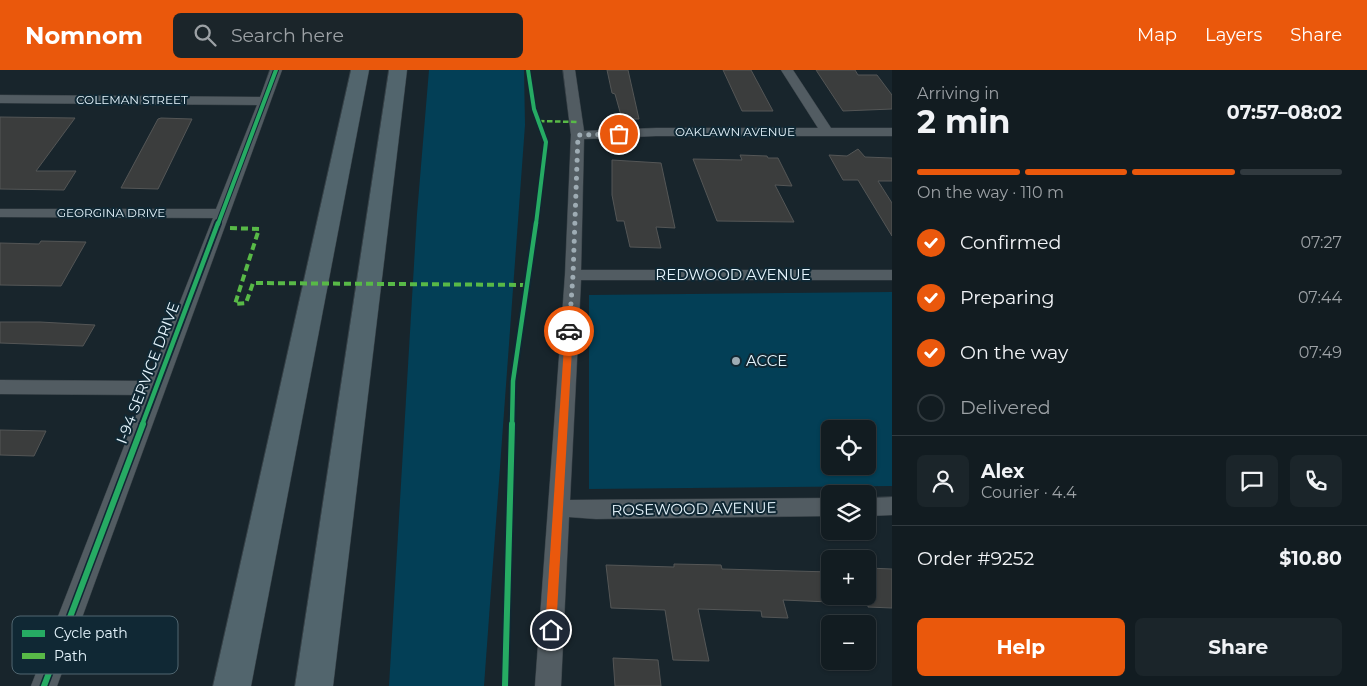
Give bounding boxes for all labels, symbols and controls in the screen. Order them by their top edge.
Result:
search box [173,13,523,58]
text: Nomnom [25,21,143,50]
icon: search [191,21,219,49]
text: Search here [231,24,344,47]
text: Map [1137,24,1177,46]
text: Layers [1205,24,1262,46]
text: Share [1290,24,1342,46]
text: Arriving in [917,84,999,103]
street label: COLEMAN STREET [76,92,188,107]
text: 07:57–08:02 [1227,101,1342,124]
text: 2 min [917,102,1010,141]
pin [598,113,640,155]
icon: bag [605,120,633,148]
street label: OAKLAWN AVENUE [675,124,795,139]
text: On the way · 110 m [917,183,1064,202]
street label: GEORGINA DRIVE [57,205,165,220]
icon: check [917,229,945,257]
text: Confirmed [960,231,1061,254]
text: 07:27 [1301,233,1342,252]
street label: REDWOOD AVENUE [655,265,811,284]
icon: check [917,284,945,312]
text: Preparing [960,286,1055,309]
text: 07:44 [1298,288,1342,307]
street label: I-94 SERVICE DRIVE [112,299,183,446]
courier [544,306,594,356]
icon: car [555,317,583,345]
icon: check [917,339,945,367]
text: On the way [960,341,1068,364]
text: 07:49 [1299,343,1342,362]
place label: ACCE [746,351,787,370]
marker: ACCE [730,355,742,367]
text: Delivered [960,396,1051,419]
map controls [821,420,876,670]
button: locate [821,420,876,475]
button: person [917,455,969,507]
button: chat [1226,455,1278,507]
button: phone [1290,455,1342,507]
text: Alex [981,460,1024,483]
text: Courier · 4.4 [981,483,1077,502]
button: layers [821,485,876,540]
street label: ROSEWOOD AVENUE [611,498,777,519]
text: Order #9252 [917,547,1034,570]
text: $10.80 [1279,547,1342,570]
button: + [821,550,876,605]
pin [530,609,572,651]
button: − [821,615,876,670]
legend [12,616,178,674]
icon: home [537,616,565,644]
button: Help [917,618,1125,676]
button: Share [1135,618,1342,676]
text: Cycle path [54,624,128,642]
text: Path [54,647,87,665]

